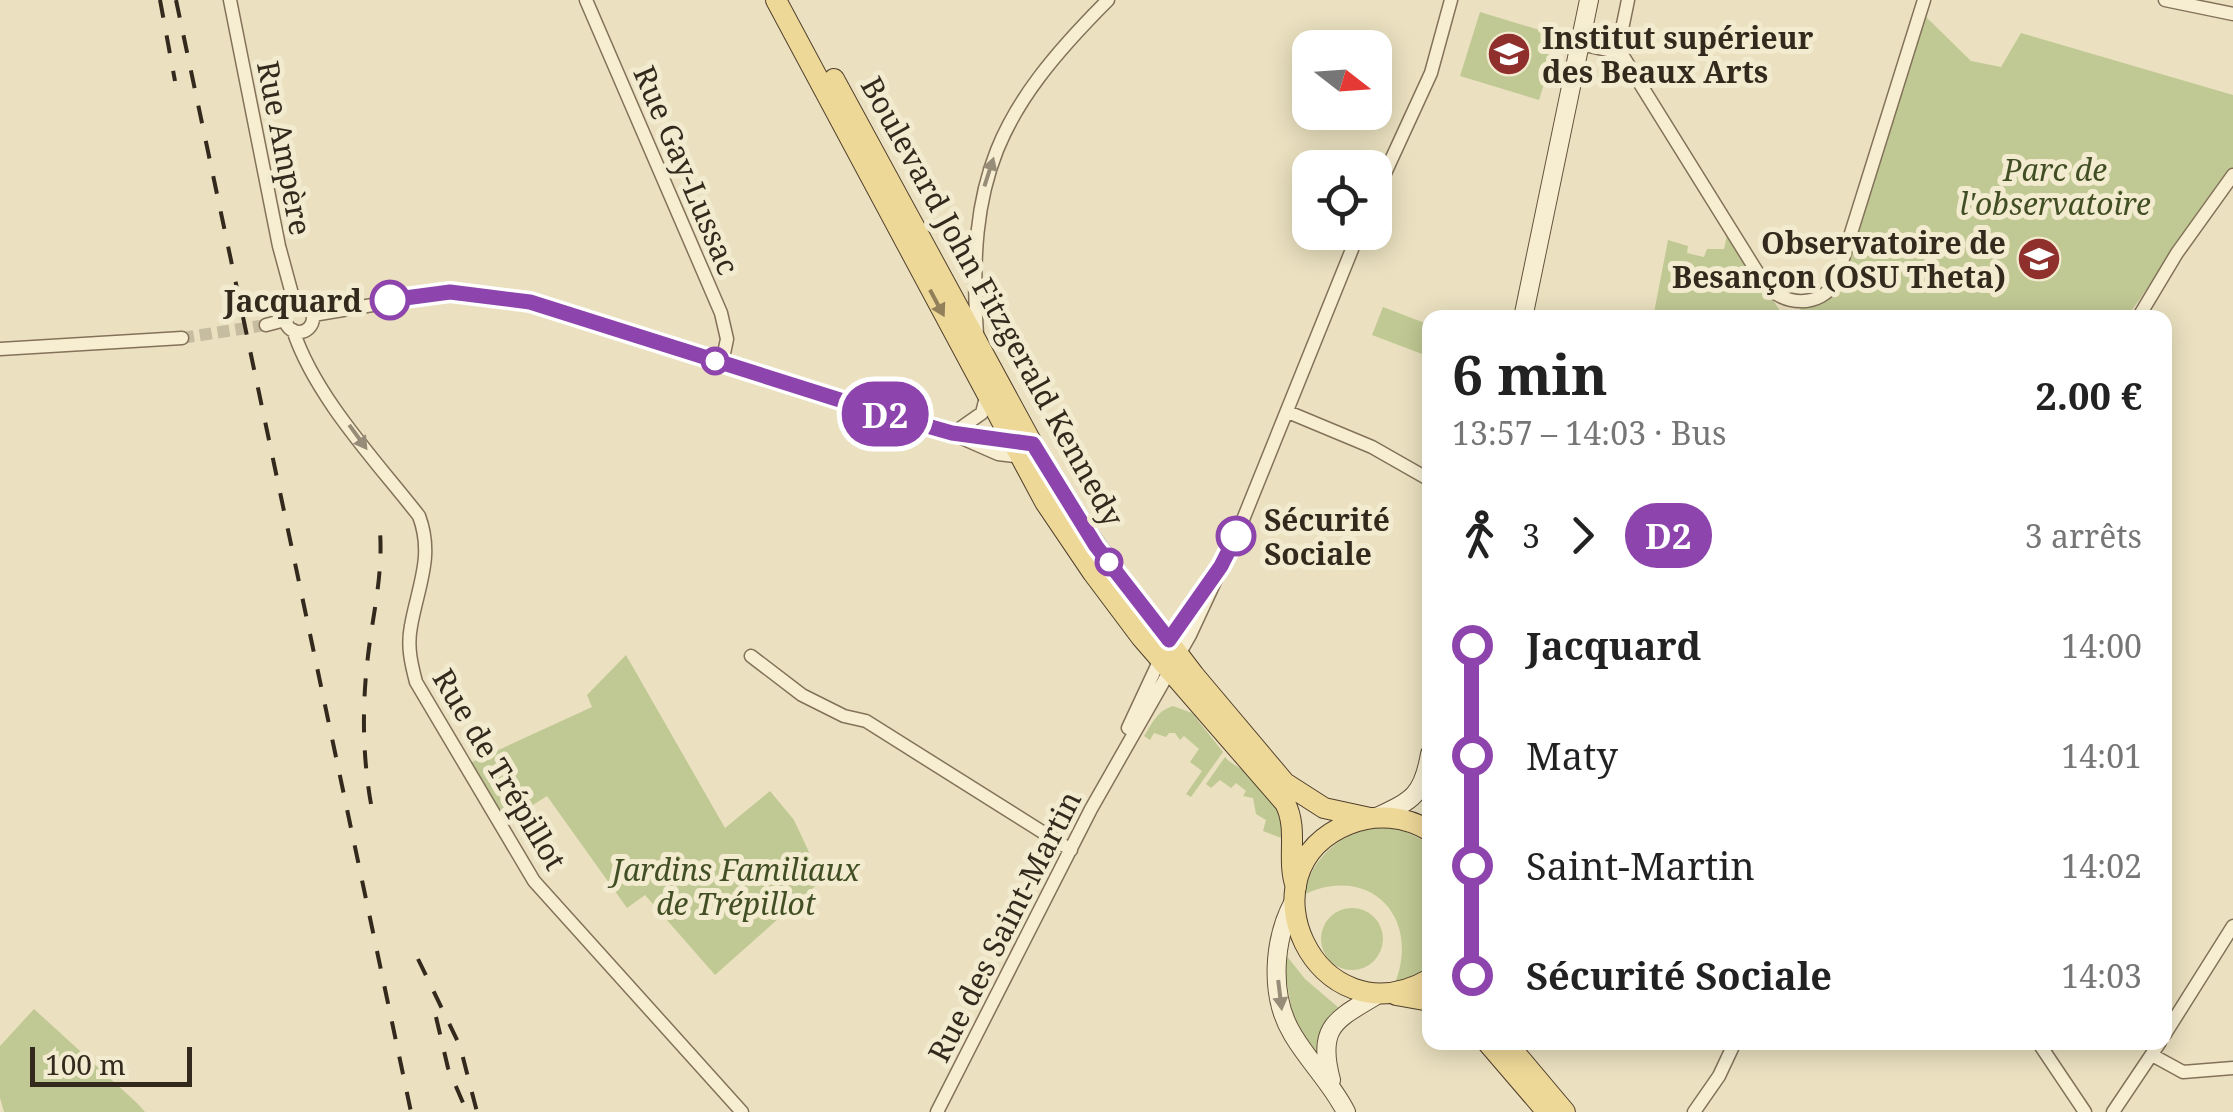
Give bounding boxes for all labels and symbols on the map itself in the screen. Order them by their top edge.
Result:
place label: Institut supérieur des Beaux Arts [1542,17,1814,92]
north arrow [1292,30,1392,130]
school or university icon: Institut supérieur des Beaux Arts [1486,31,1532,77]
street label: Rue Ampère [248,57,322,239]
street label: Rue Gay-Lussac [625,59,749,281]
street label: Boulevard John Fitzgerald Kennedy [852,69,1134,533]
park label: Parc de l'observatoire [1959,149,2151,224]
one-way arrow [983,157,998,187]
place label: Observatoire de Besançon (OSU Theta) [1672,222,2006,297]
school or university icon: Observatoire de Besançon (OSU Theta) [2016,236,2062,282]
place label: Jacquard [223,280,362,321]
marker: Jacquard [371,281,409,319]
one-way arrow [928,288,945,317]
unlabelled marker [702,348,728,374]
line badge: D2 [840,382,930,446]
one-way arrow [347,424,367,450]
place label: Sécurité Sociale [1264,499,1390,574]
marker: Sécurité Sociale [1217,517,1255,555]
unlabelled marker [1096,549,1122,575]
street label: Rue de Trépillot [424,661,576,877]
street label: Rue des Saint-Martin [918,783,1090,1069]
park label: Jardins Familiaux de Trépillot [607,849,860,924]
one-way arrow [1272,980,1288,1011]
scale bar [30,1042,192,1086]

